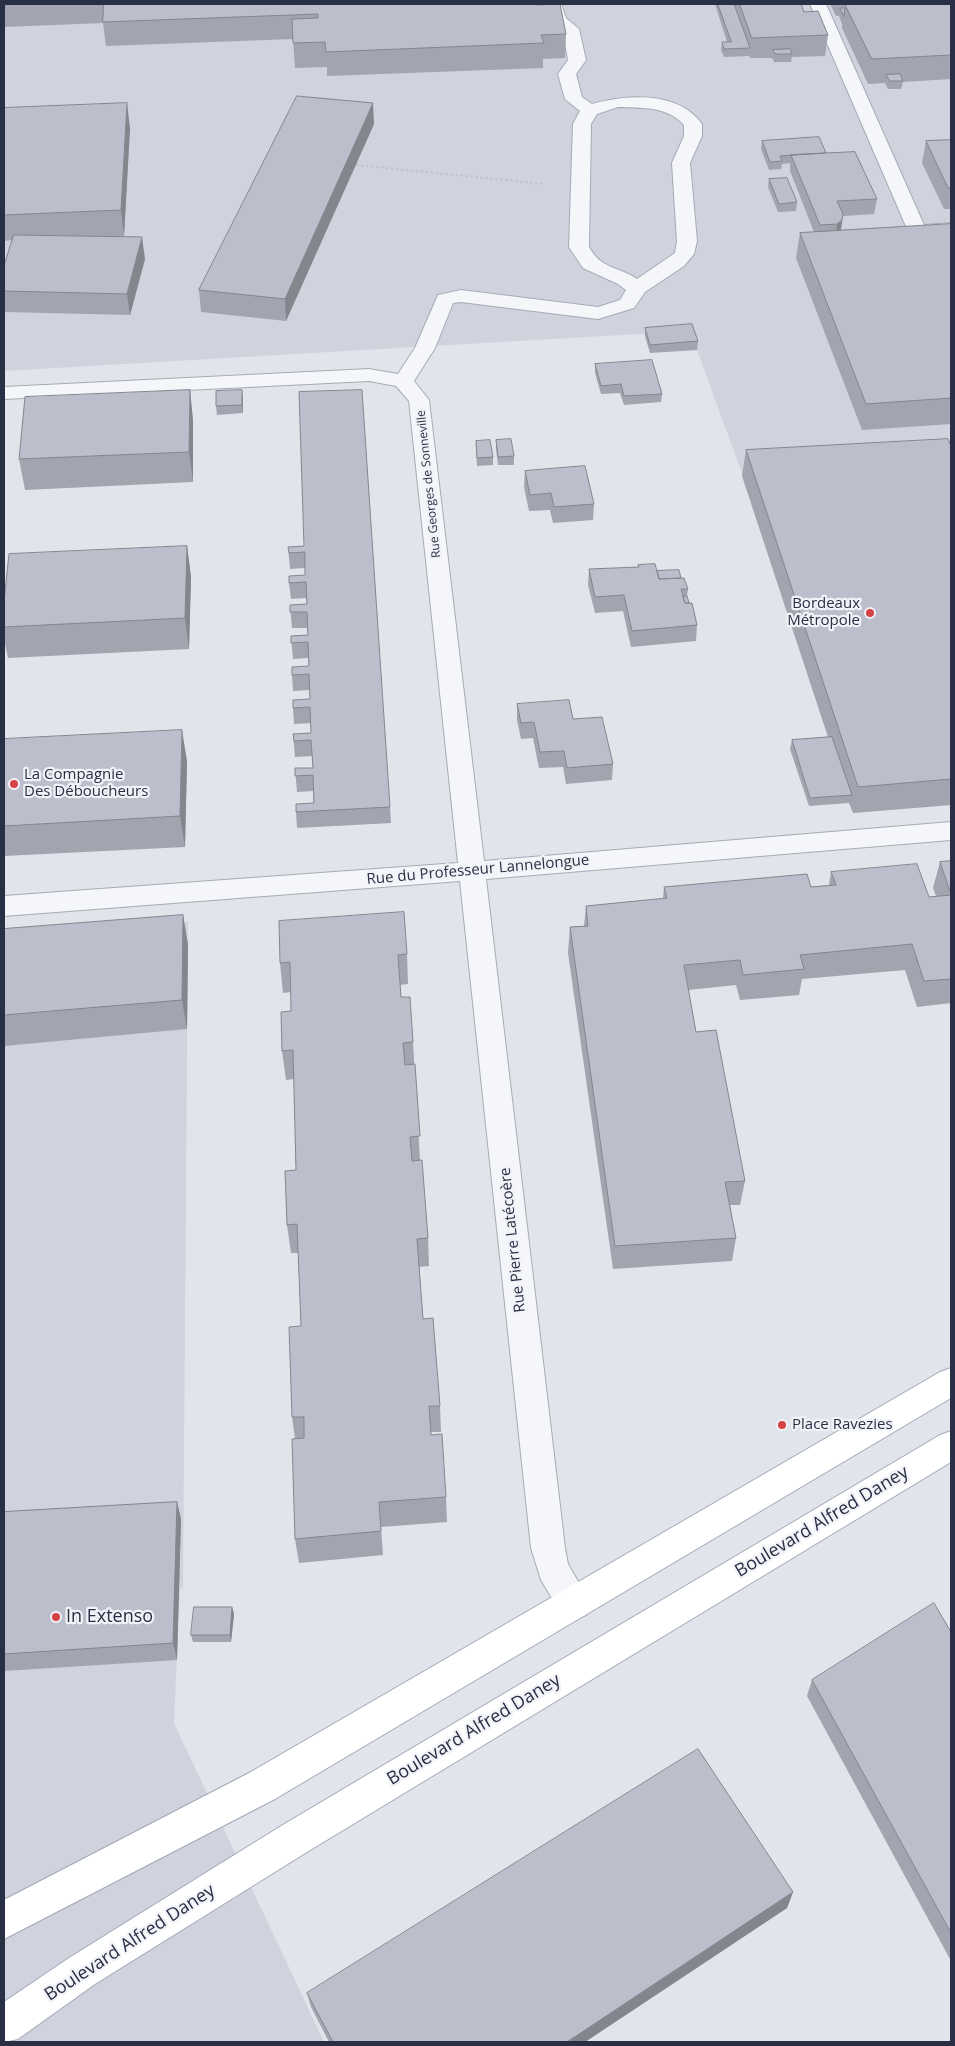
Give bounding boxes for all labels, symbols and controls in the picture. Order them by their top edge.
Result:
street label: Rue Georges de Sonneville [414,409,444,559]
place label: Bordeaux Métropole [787,595,860,630]
marker: Bordeaux Métropole [864,607,876,619]
place label: La Compagnie Des Déboucheurs [24,766,148,801]
marker: La Compagnie Des Déboucheurs [8,778,20,790]
street label: Rue du Professeur Lannelongue [366,851,590,889]
street label: Rue Pierre Latécoère [496,1167,530,1313]
place label: Place Ravezies [792,1416,893,1434]
marker: Place Ravezies [776,1419,788,1431]
street label: Boulevard Alfred Daney [731,1462,913,1582]
place label: In Extenso [66,1606,153,1628]
marker: In Extenso [50,1611,62,1623]
street label: Boulevard Alfred Daney [383,1670,565,1790]
street label: Boulevard Alfred Daney [41,1880,219,2006]

